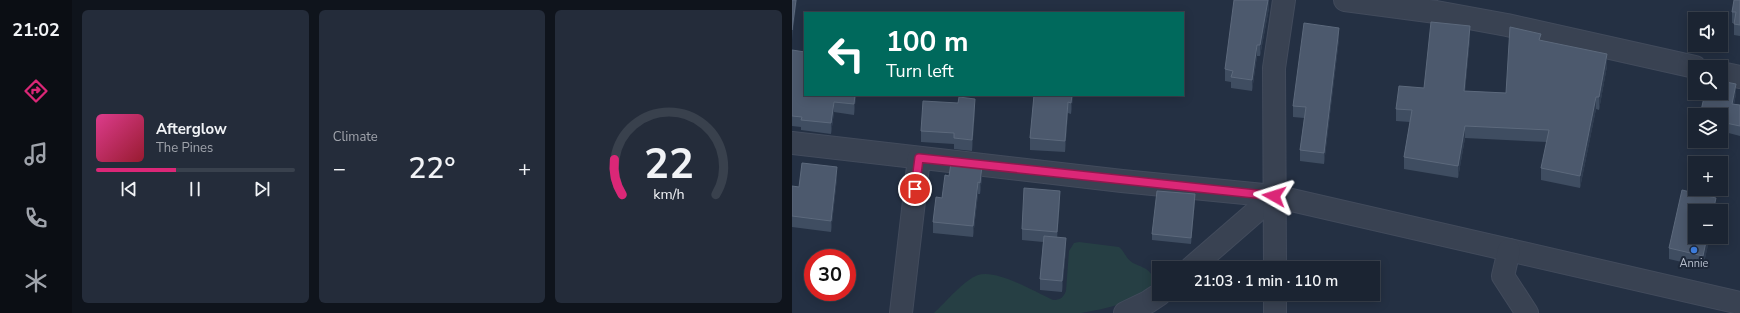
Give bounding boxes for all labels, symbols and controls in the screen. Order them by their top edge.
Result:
map controls [1688,12,1728,244]
button: sound [1688,12,1728,52]
text: 21:02 [12,18,60,42]
text: 100 m [886,23,969,61]
icon: left [820,28,872,80]
text: Turn left [886,59,954,83]
button: search [1688,60,1728,100]
icon: directions [22,77,50,105]
button: layers [1688,108,1728,148]
text: Afterglow [156,119,227,139]
text: Climate [333,128,378,146]
text: 22 [644,135,694,192]
text: The Pines [156,139,213,157]
icon: music [22,140,50,168]
text: 22° [408,148,456,189]
text: − [333,154,346,184]
text: + [518,154,531,184]
button: + [1688,156,1728,196]
pin [898,172,932,206]
position arrow [1253,175,1295,217]
icon: previous [118,178,140,200]
icon: pause [184,178,206,200]
icon: next [251,178,273,200]
icon: arrive [904,178,926,200]
text: km/h [653,184,684,203]
icon: phone [22,204,50,232]
button: − [1688,204,1728,244]
marker: Annie [1689,245,1699,255]
speed limit sign: 30 [804,249,856,301]
place label: Annie [1680,256,1709,271]
icon: climate [22,267,50,295]
text: 21:03 · 1 min · 110 m [1194,271,1338,291]

